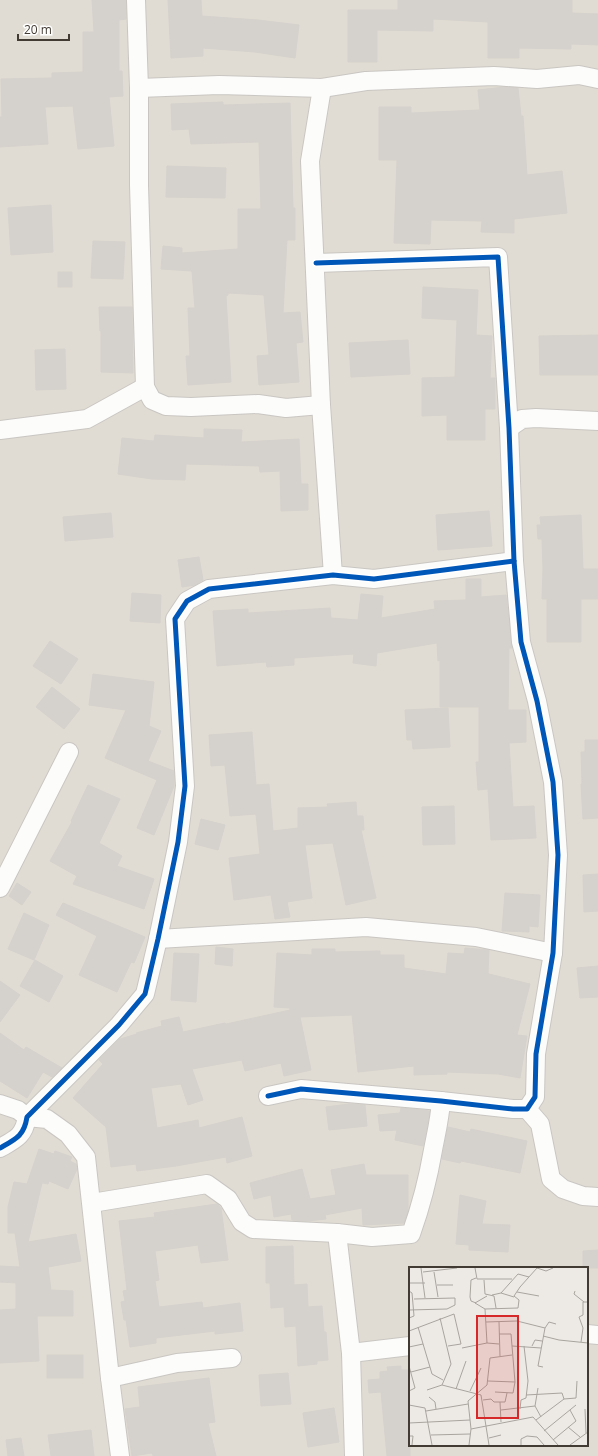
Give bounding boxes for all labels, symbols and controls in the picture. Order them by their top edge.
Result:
scale bar [18,16,69,42]
text: 20 m [24,21,52,38]
inset map [409,1267,588,1446]

